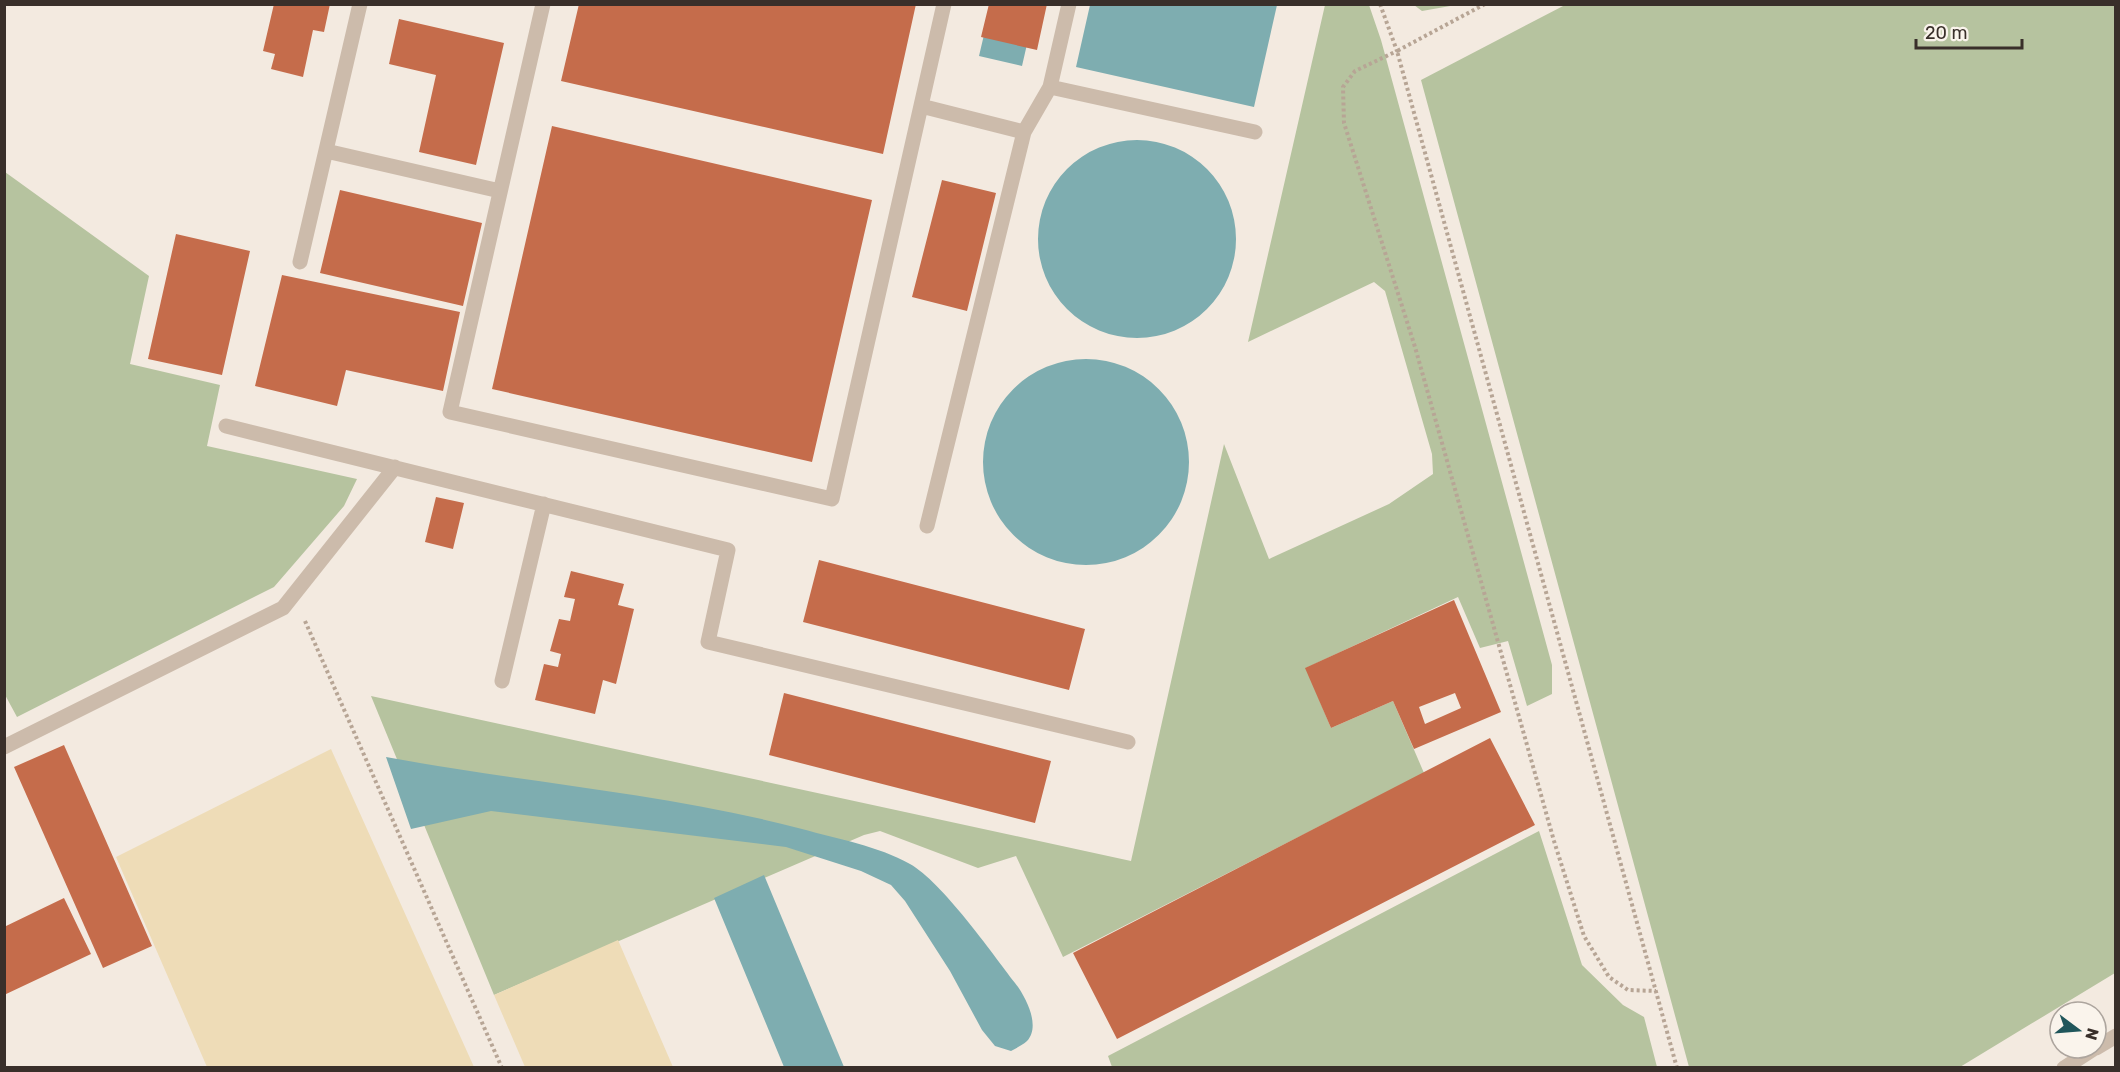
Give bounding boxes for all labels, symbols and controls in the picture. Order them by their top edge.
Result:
scale bar [1916,12,2022,50]
text: 20 m [1925,22,1967,44]
north arrow [2048,1000,2108,1060]
text: N [2081,1026,2103,1042]

